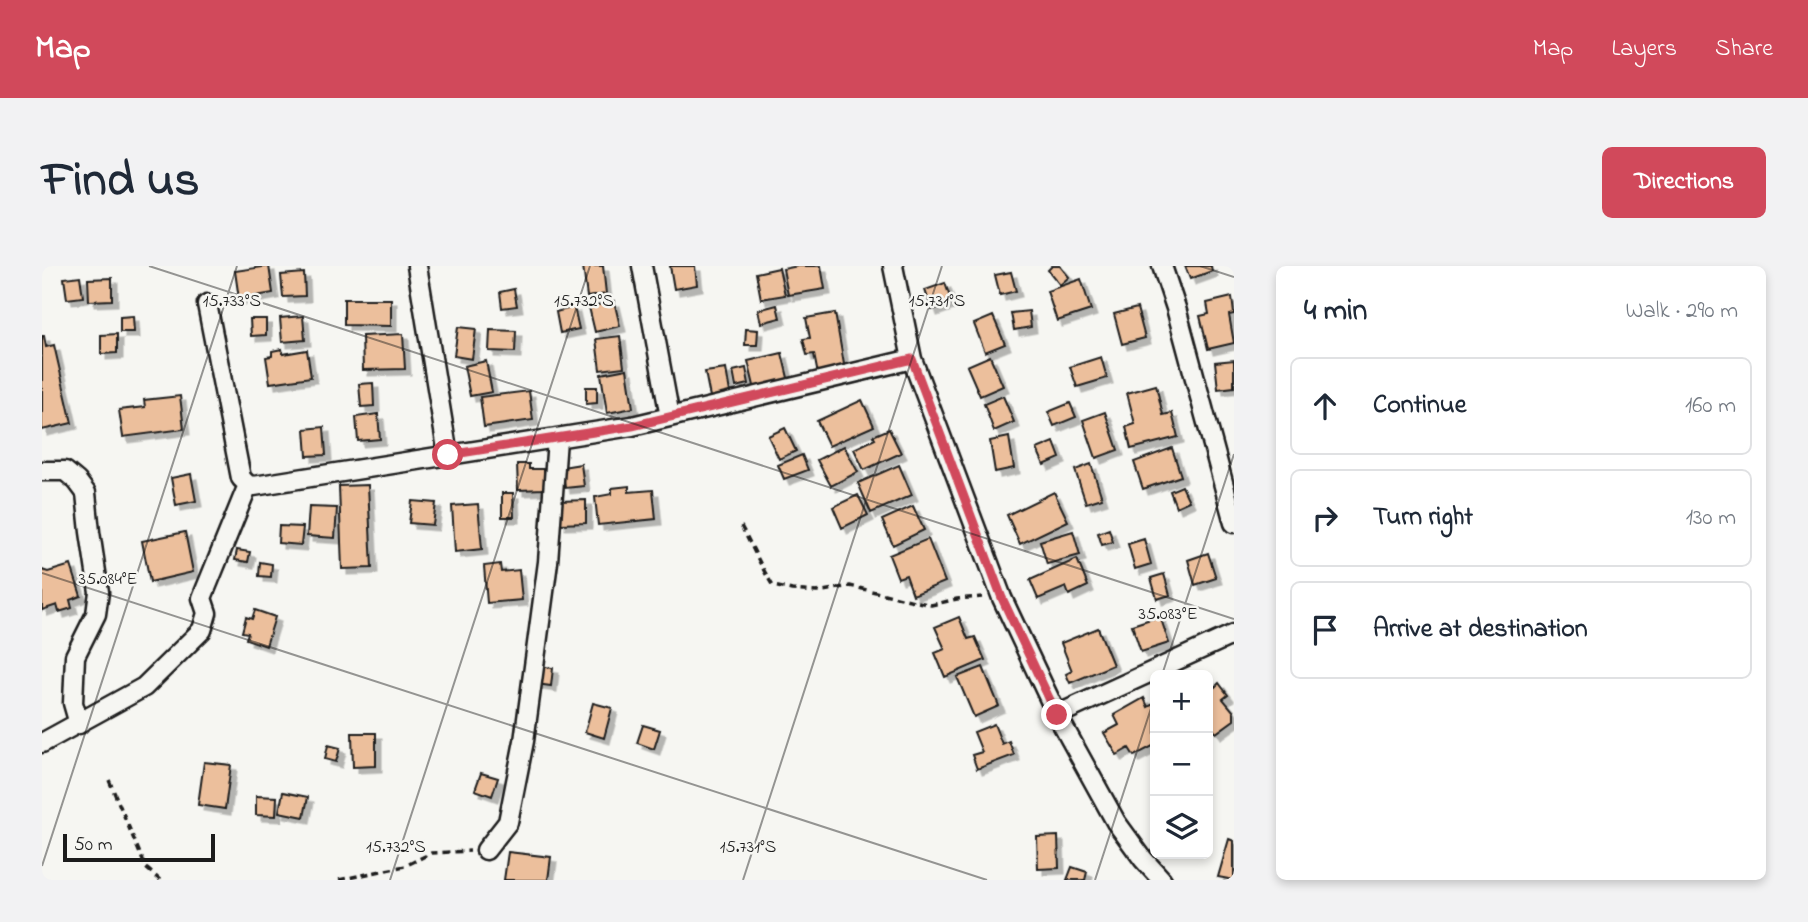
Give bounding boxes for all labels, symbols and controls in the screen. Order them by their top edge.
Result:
text: Map [35,25,91,73]
text: Map [1533,32,1573,67]
text: Layers [1611,32,1677,67]
text: Share [1715,32,1773,67]
text: Find us [42,146,199,218]
button: Directions [1602,147,1766,218]
text: 15.733°S [203,289,261,315]
text: 15.732°S [554,289,614,315]
text: 15.731°S [909,289,965,315]
text: 4 min [1304,290,1367,334]
text: Walk · 290 m [1626,295,1738,328]
icon: ahead [1306,387,1344,425]
text: Continue [1373,387,1466,425]
text: 160 m [1685,390,1736,423]
route start [432,439,463,470]
icon: right [1306,499,1344,537]
text: Turn right [1373,499,1473,537]
text: 130 m [1686,502,1736,535]
text: 35.084°E [78,567,138,593]
text: 35.083°E [1138,602,1198,628]
icon: arrive [1306,611,1344,649]
text: Arrive at destination [1373,611,1588,649]
map controls [1150,670,1213,859]
button: + [1150,670,1213,733]
route end [1041,699,1072,730]
button: − [1150,733,1213,796]
button: layers [1150,796,1213,859]
scale bar [63,831,215,863]
text: 50 m [74,832,113,859]
text: 15.732°S [366,835,426,861]
text: 15.731°S [720,835,776,861]

